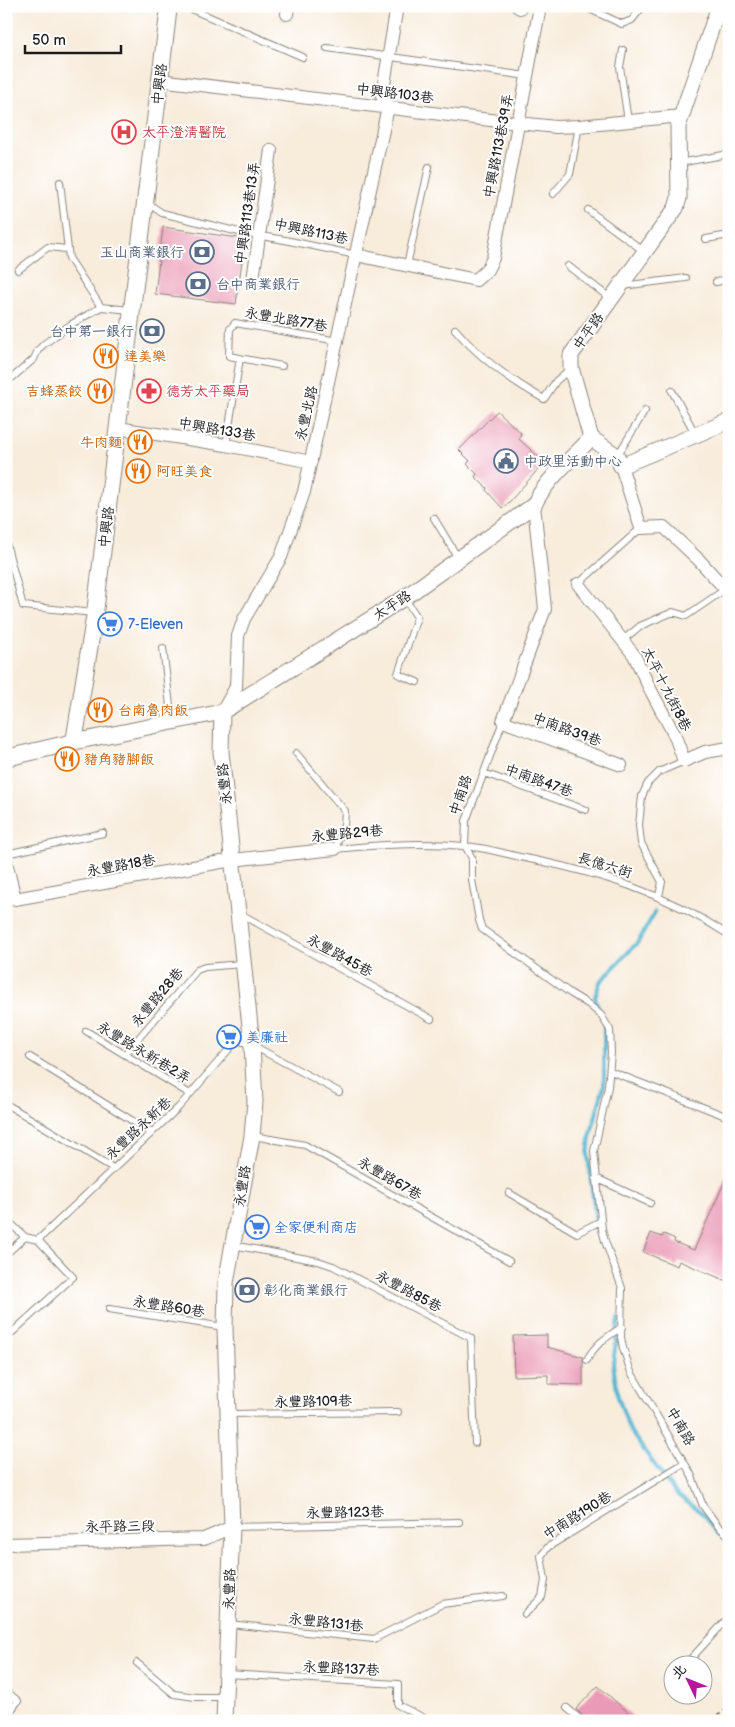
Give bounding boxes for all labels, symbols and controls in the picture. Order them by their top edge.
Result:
scale bar [25,22,121,54]
text: 50 m [32,31,66,50]
street label: 中興路 [149,62,170,106]
street label: 中興路103巷 [355,80,436,107]
street label: 中興路113巷39弄 [480,92,517,200]
hospital icon: 太平澄清醫院 [111,119,137,145]
place label: 太平澄清醫院 [142,124,226,141]
street label: 中興路113巷13弄 [232,161,263,265]
street label: 中興路113巷 [272,215,351,248]
bank icon: 玉山商業銀行 [189,239,215,265]
place label: 玉山商業銀行 [100,244,184,261]
bank icon: 台中商業銀行 [185,271,211,297]
place label: 台中商業銀行 [216,276,300,293]
street label: 永豐北路77巷 [243,304,330,335]
street label: 中平路 [569,309,607,353]
bank icon: 台中第一銀行 [139,318,165,344]
place label: 台中第一銀行 [50,323,134,340]
restaurant icon: 達美樂 [93,343,119,369]
place label: 達美樂 [124,348,166,365]
restaurant icon: 吉蜂蒸餃 [87,378,113,404]
pharmacy icon: 德芳太平藥局 [136,378,162,404]
place label: 吉蜂蒸餃 [26,383,82,400]
place label: 德芳太平藥局 [166,383,250,400]
street label: 永豐北路 [292,384,321,442]
street label: 中興路133巷 [177,414,258,445]
restaurant icon: 牛肉麵 [127,429,153,455]
place label: 牛肉麵 [80,434,122,451]
public building icon: 中政里活動中心 [493,448,519,474]
place label: 中政里活動中心 [524,453,622,470]
restaurant icon: 阿旺美食 [125,458,151,484]
place label: 阿旺美食 [156,463,212,480]
street label: 中興路 [96,505,117,549]
street label: 太平路 [370,587,415,624]
supermarket icon: 7-Eleven [97,611,123,637]
place label: 7-Eleven [128,616,183,633]
street label: 太平十九街8巷 [638,644,695,735]
restaurant icon: 台南魯肉飯 [87,697,113,723]
place label: 台南魯肉飯 [118,702,188,719]
street label: 中南路39巷 [530,709,605,750]
restaurant icon: 豬角豬腳飯 [54,746,80,772]
place label: 豬角豬腳飯 [84,751,154,768]
street label: 中南路47巷 [502,760,576,801]
street label: 永豐路 [214,762,235,806]
street label: 中南路 [446,773,475,818]
street label: 永豐路29巷 [310,822,385,845]
street label: 長億六街 [576,849,634,882]
street label: 永豐路18巷 [85,851,158,880]
street label: 永豐路45巷 [304,930,376,981]
street label: 永豐路28巷 [128,963,188,1031]
street label: 永豐路永新巷2弄 [94,1018,194,1087]
supermarket icon: 美廉社 [216,1024,242,1050]
place label: 美廉社 [246,1029,288,1046]
street label: 永豐路永新巷 [102,1093,176,1163]
street label: 永豐路67巷 [355,1153,426,1204]
street label: 永豐路 [231,1164,254,1208]
supermarket icon: 全家便利商店 [244,1214,270,1240]
place label: 全家便利商店 [274,1219,358,1236]
street label: 永豐路85巷 [373,1267,446,1316]
bank icon: 彰化商業銀行 [234,1277,260,1303]
place label: 彰化商業銀行 [264,1282,348,1299]
street label: 永豐路60巷 [132,1292,207,1321]
street label: 永豐路109巷 [274,1392,353,1411]
street label: 中南路 [663,1404,698,1449]
street label: 中南路190巷 [540,1487,616,1543]
street label: 永豐路123巷 [306,1503,385,1522]
street label: 永平路三段 [85,1517,155,1536]
street label: 永豐路 [220,1568,239,1610]
street label: 永豐路131巷 [288,1610,365,1635]
north arrow [662,1654,712,1704]
street label: 永豐路137巷 [302,1658,381,1679]
text: 北 [668,1661,690,1682]

